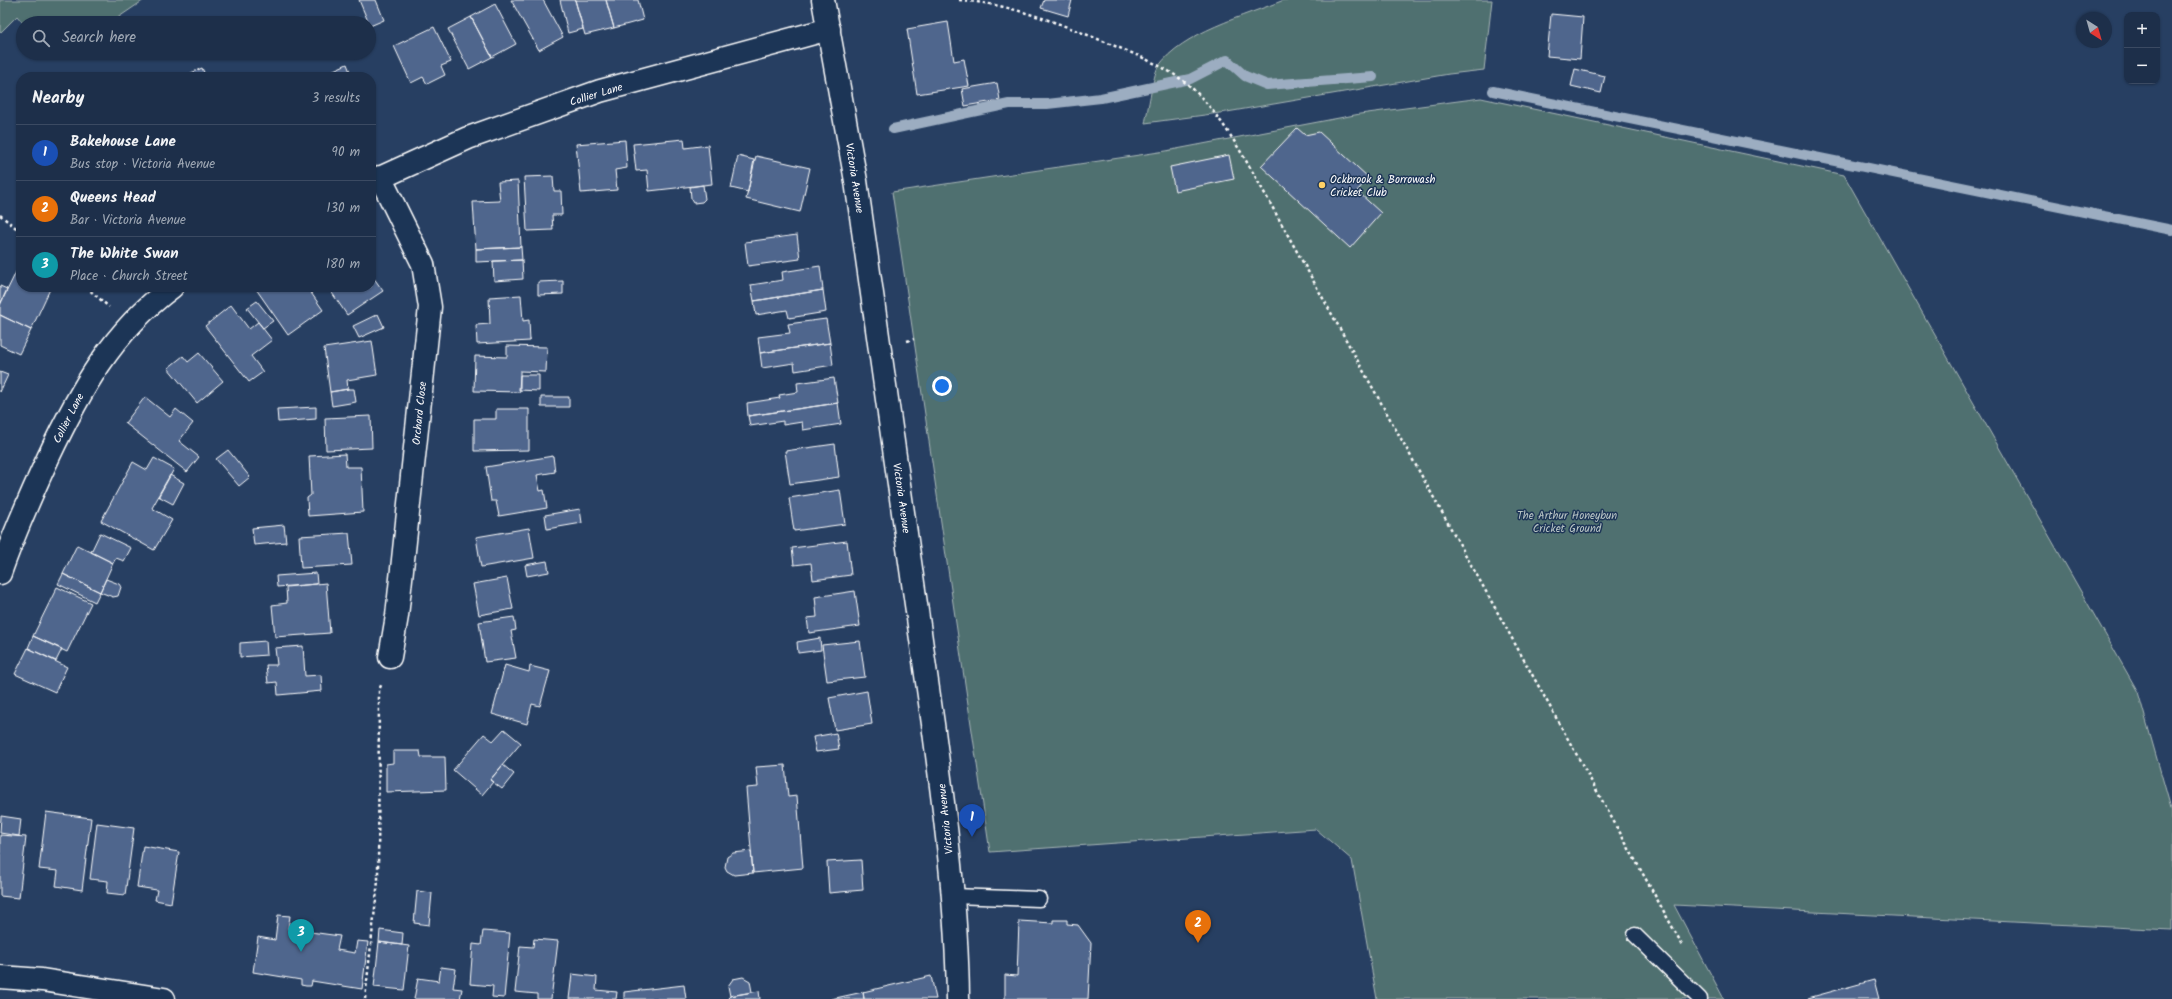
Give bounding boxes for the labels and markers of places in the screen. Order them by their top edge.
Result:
place label: Ockbrook & Borrowash Cricket Club [1330,171,1435,202]
marker: Ockbrook & Borrowash Cricket Club [1317,180,1327,190]
pin: 1 [959,804,985,837]
pin: 2 [1185,910,1211,943]
pin: 3 [288,919,314,952]

